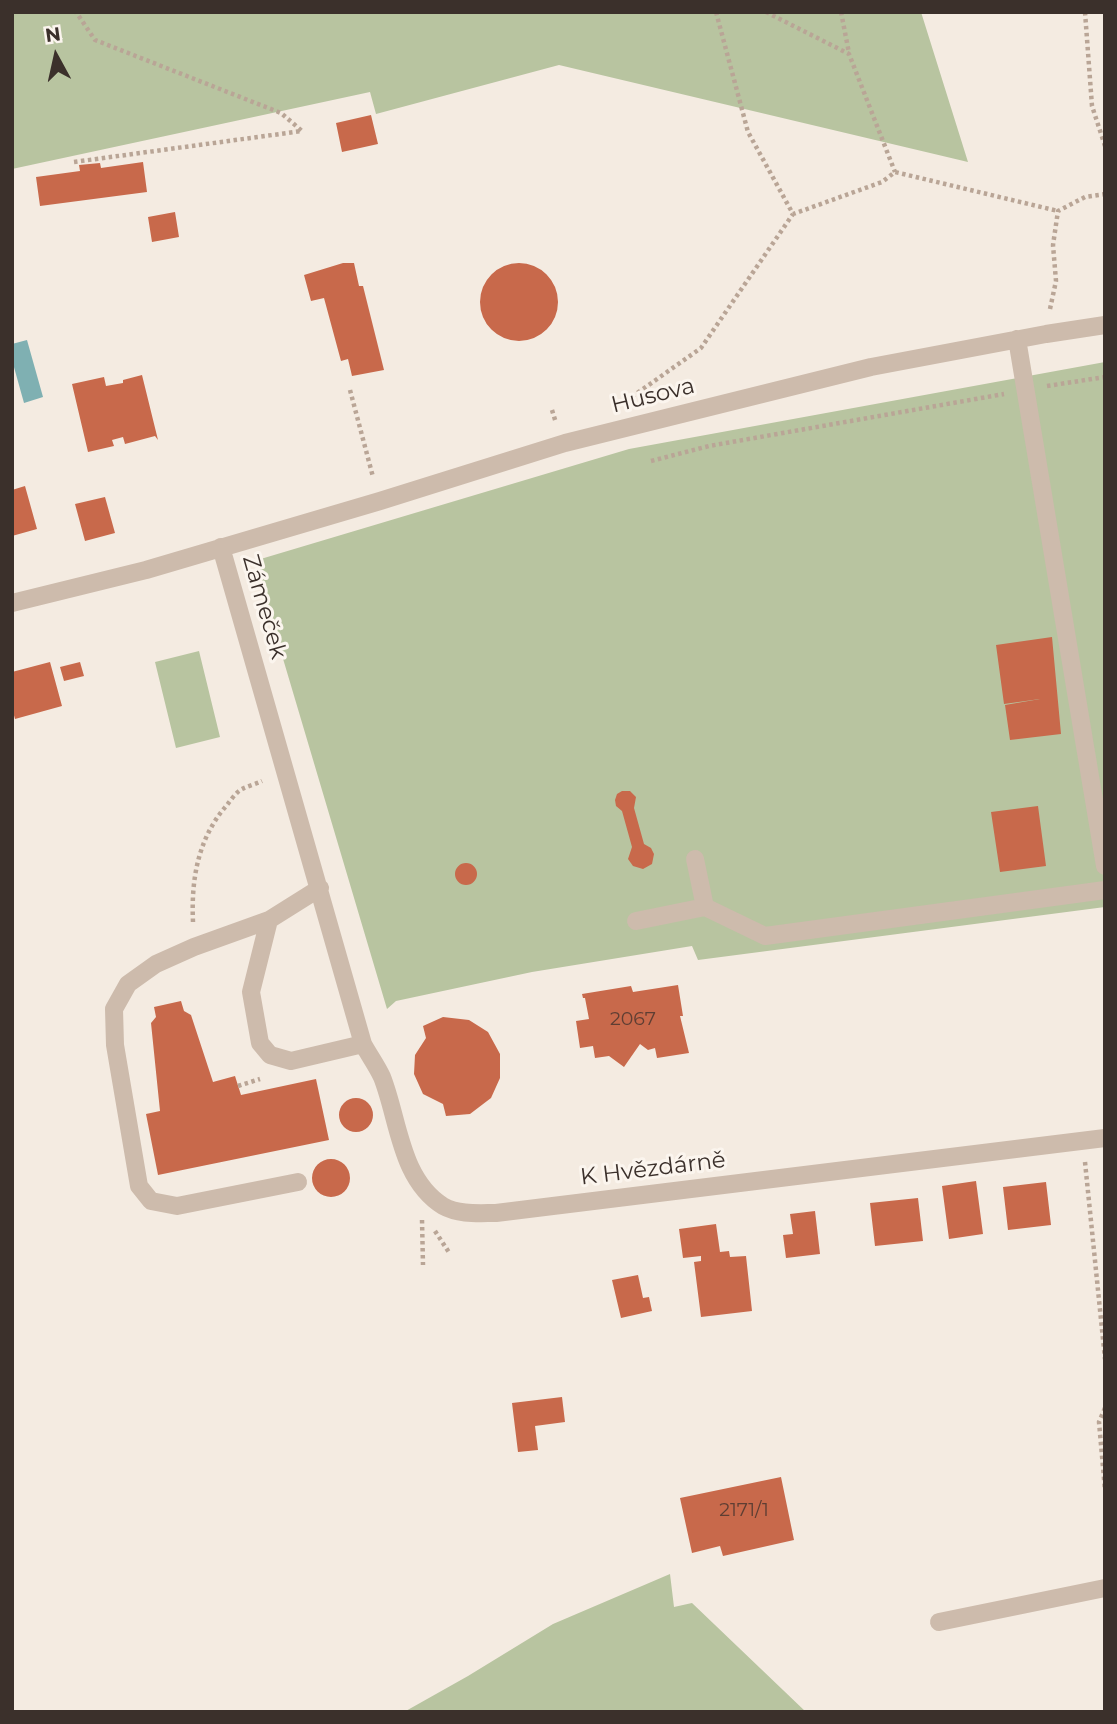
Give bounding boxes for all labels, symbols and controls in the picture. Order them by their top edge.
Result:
north arrow [21,21,91,91]
text: N [44,22,62,47]
street label: Husova [608,372,698,420]
street label: Zámeček [236,552,292,662]
house number: 2067 [610,1008,656,1030]
street label: K Hvězdárně [579,1146,727,1192]
house number: 2171/1 [719,1499,769,1521]

